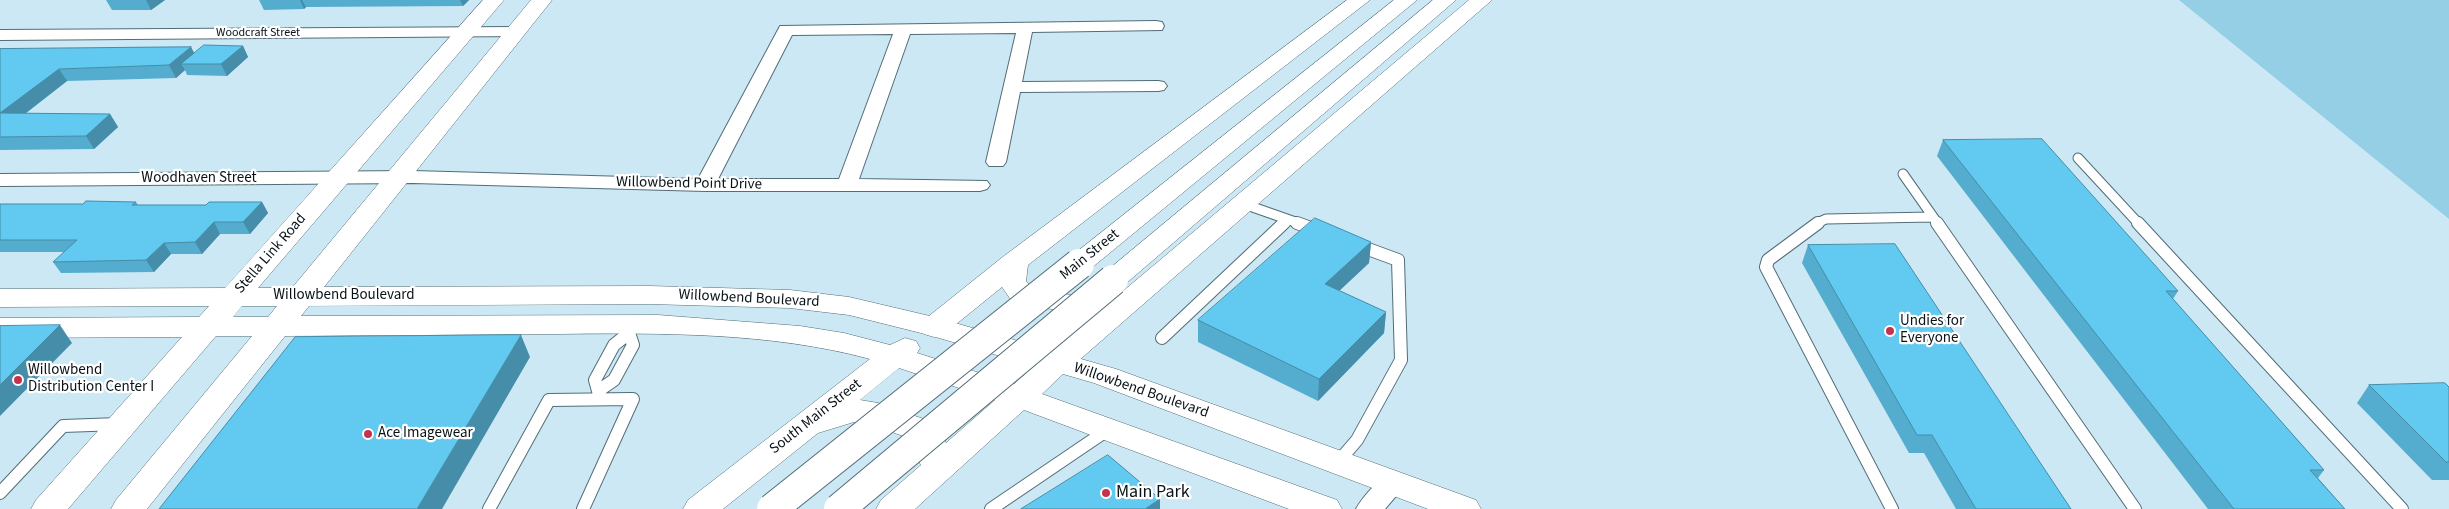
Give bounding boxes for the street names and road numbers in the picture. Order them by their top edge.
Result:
street label: Woodcraft Street [216,26,300,40]
street label: Woodhaven Street [141,170,257,188]
street label: Willowbend Point Drive [616,174,762,194]
street label: Stella Link Road [231,210,311,298]
street label: Main Street [1057,226,1123,284]
street label: Willowbend Boulevard [678,286,820,312]
street label: Willowbend Boulevard [273,287,415,305]
street label: Willowbend Boulevard [1071,359,1211,423]
street label: South Main Street [767,376,865,458]

